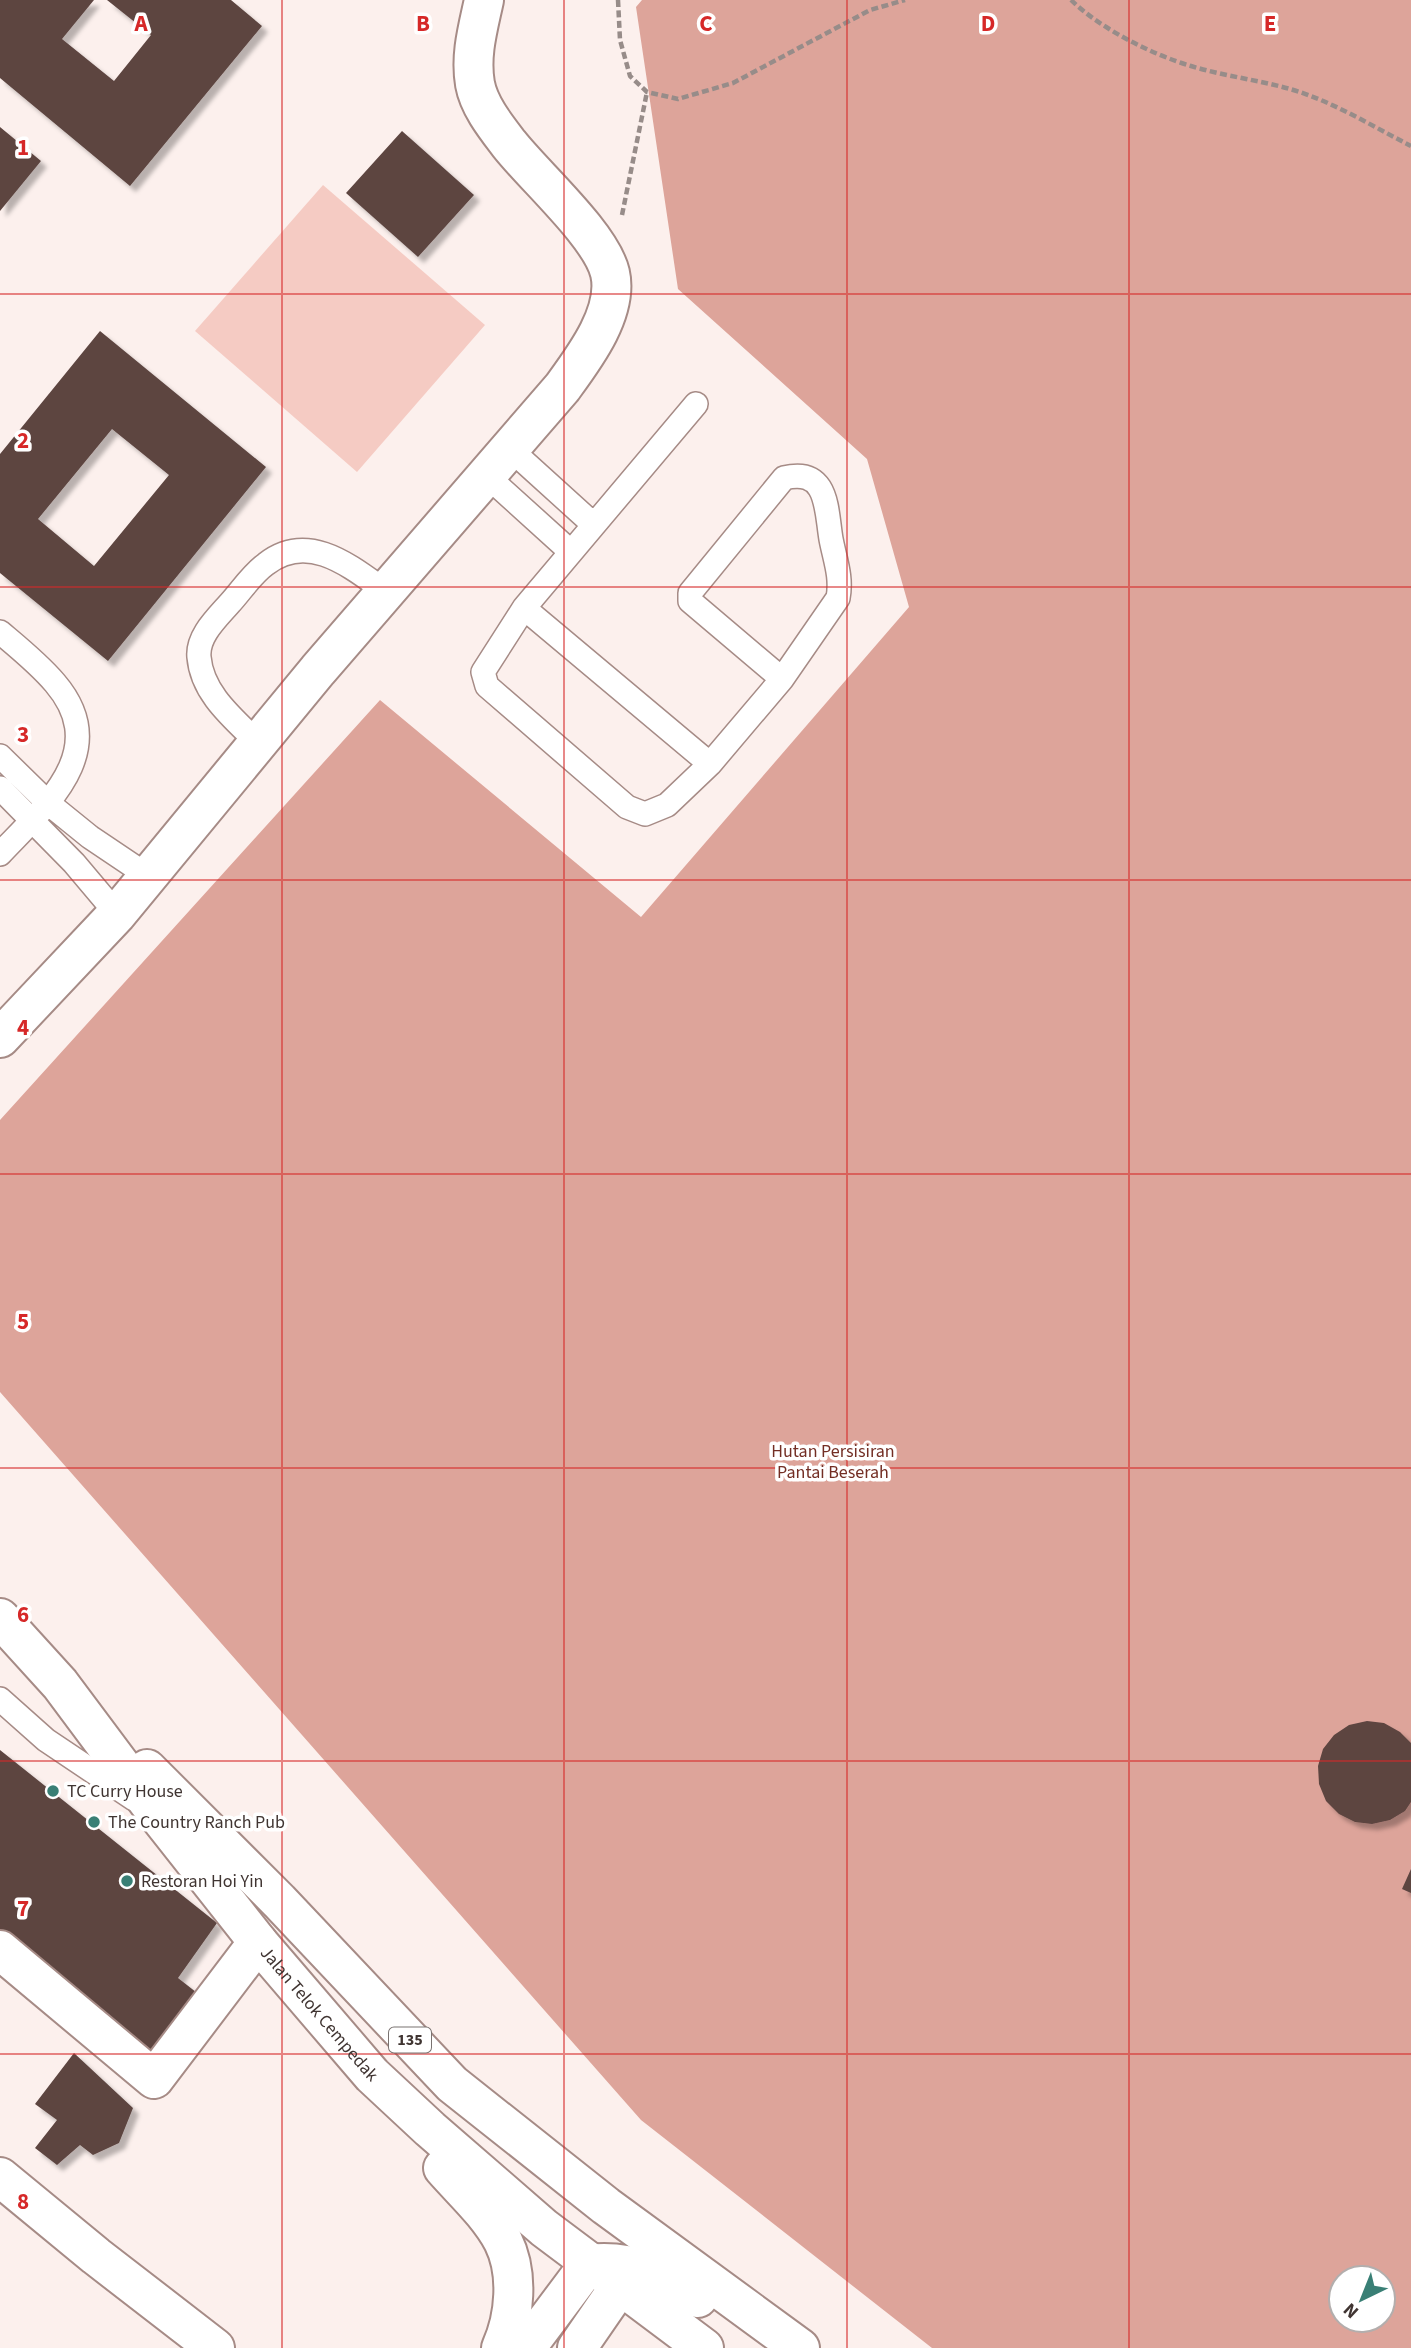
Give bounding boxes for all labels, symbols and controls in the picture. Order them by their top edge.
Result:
text: A [133,7,148,40]
text: B [416,7,430,40]
text: C [699,7,713,40]
text: D [981,7,995,40]
text: E [1264,7,1276,40]
text: 1 [17,131,29,164]
text: 2 [17,424,29,457]
text: 3 [17,718,29,751]
text: 4 [17,1011,29,1044]
text: 5 [17,1305,29,1338]
park label: Hutan Persisiran Pantai Beserah [771,1439,895,1485]
text: 6 [17,1598,29,1631]
place label: TC Curry House [67,1779,183,1804]
marker: TC Curry House [45,1783,61,1799]
place label: The Country Ranch Pub [108,1810,285,1835]
marker: The Country Ranch Pub [86,1814,102,1830]
place label: Restoran Hoi Yin [141,1869,263,1894]
marker: Restoran Hoi Yin [119,1873,135,1889]
text: 7 [17,1892,29,1925]
street label: Jalan Telok Cempedak [255,1941,384,2087]
road number: 135 [389,2028,431,2052]
text: 8 [17,2185,29,2218]
north arrow [1327,2264,1397,2334]
text: N [1338,2296,1365,2325]

